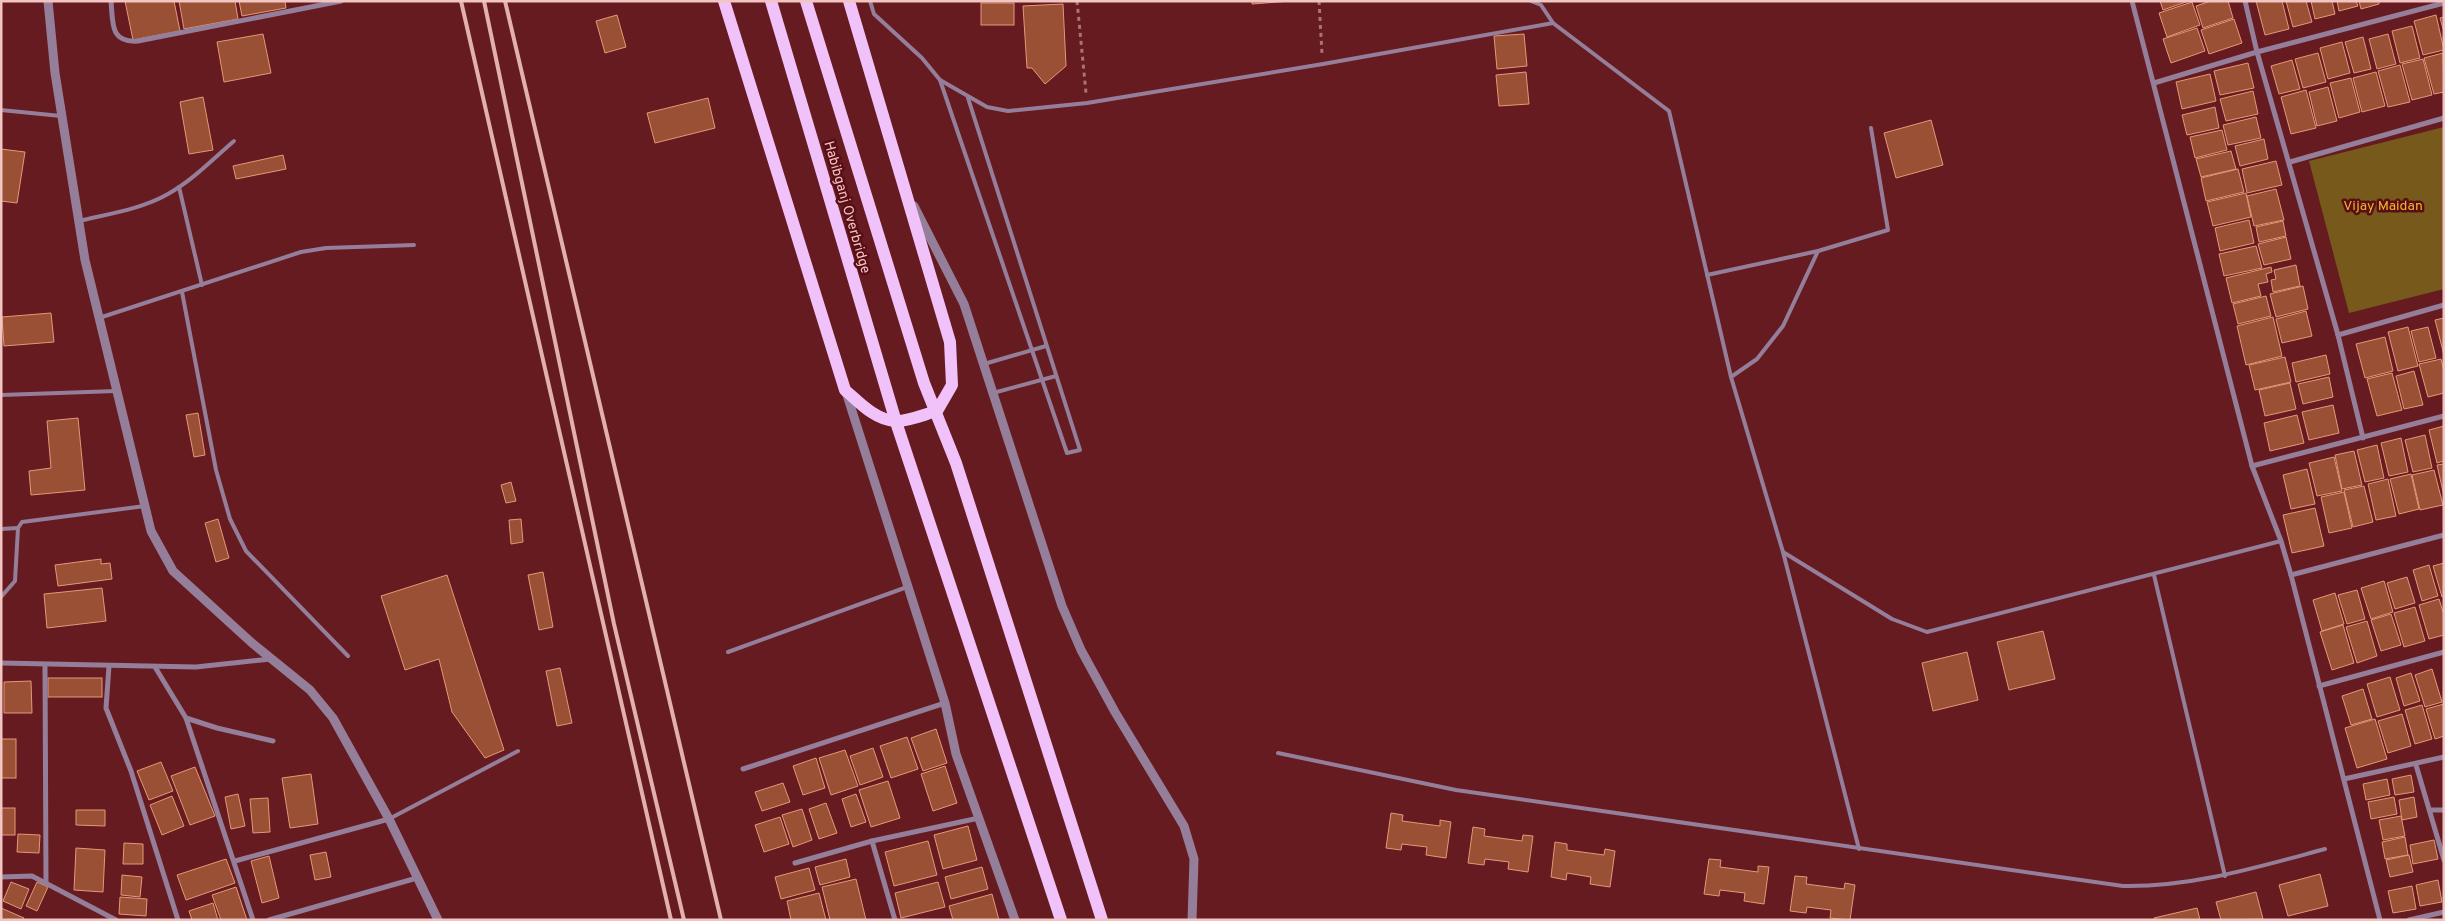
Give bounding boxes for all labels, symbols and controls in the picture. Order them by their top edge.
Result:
street label: Habibganj Overbridge [819,139,874,276]
park label: Vijay Maidan [2343,198,2423,215]

